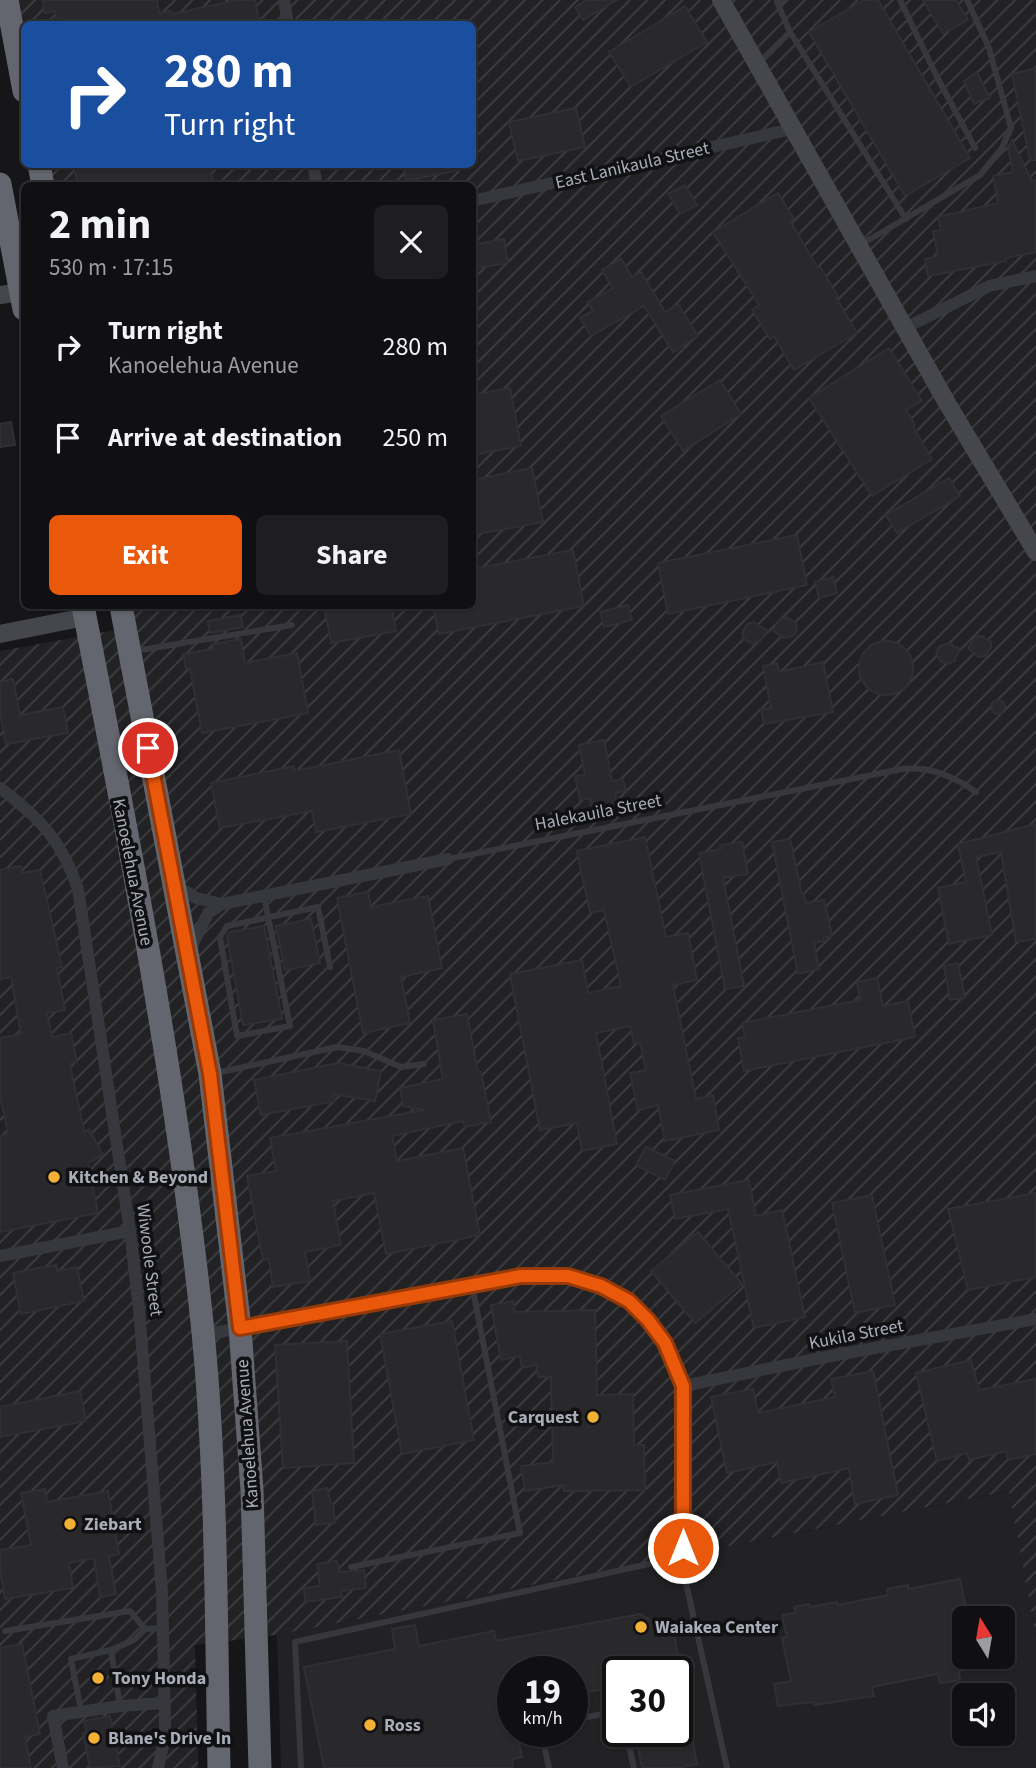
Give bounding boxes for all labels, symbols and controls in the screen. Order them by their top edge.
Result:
text: 280 m [164,37,293,107]
icon: right [49,49,140,140]
text: Turn right [164,102,295,148]
street label: East Lanikaula Street [553,136,712,195]
text: 2 min [49,195,151,255]
button: close [374,205,448,279]
text: 530 m · 17:15 [49,251,173,284]
text: Turn right [108,312,223,349]
icon: right [49,328,87,366]
text: 280 m [382,328,448,365]
text: Kanoelehua Avenue [108,349,299,382]
icon: arrive [49,419,87,457]
text: Arrive at destination [108,419,342,456]
text: 250 m [382,419,448,456]
button: Exit [49,515,242,595]
button: Share [256,515,448,595]
pin [118,718,178,778]
icon: arrive [129,729,167,767]
street label: Halekauila Street [533,788,664,837]
street label: Kanoelehua Avenue [106,796,159,948]
place label: Kitchen & Beyond [68,1165,208,1190]
marker: Kitchen & Beyond [46,1169,62,1185]
street label: Wiwoole Street [130,1202,169,1318]
street label: Kukila Street [807,1313,905,1356]
street label: Kanoelehua Avenue [230,1359,265,1509]
place label: Carquest [508,1405,579,1430]
marker: Carquest [585,1409,601,1425]
position arrow [646,1511,720,1585]
place label: Ziebart [84,1512,142,1537]
marker: Ziebart [62,1516,78,1532]
north arrow [952,1606,1015,1670]
map controls [952,1606,1015,1746]
place label: Waiakea Center [655,1615,779,1640]
marker: Waiakea Center [633,1619,649,1635]
speed limit sign: 30 [602,1656,693,1747]
place label: Tony Honda [112,1666,206,1691]
text: 19 [524,1667,561,1717]
marker: Tony Honda [90,1670,106,1686]
button: sound [952,1683,1015,1746]
text: km/h [523,1706,562,1731]
place label: Ross [384,1713,421,1738]
marker: Ross [362,1717,378,1733]
place label: Blane's Drive In [108,1726,231,1751]
marker: Blane's Drive In [86,1730,102,1746]

